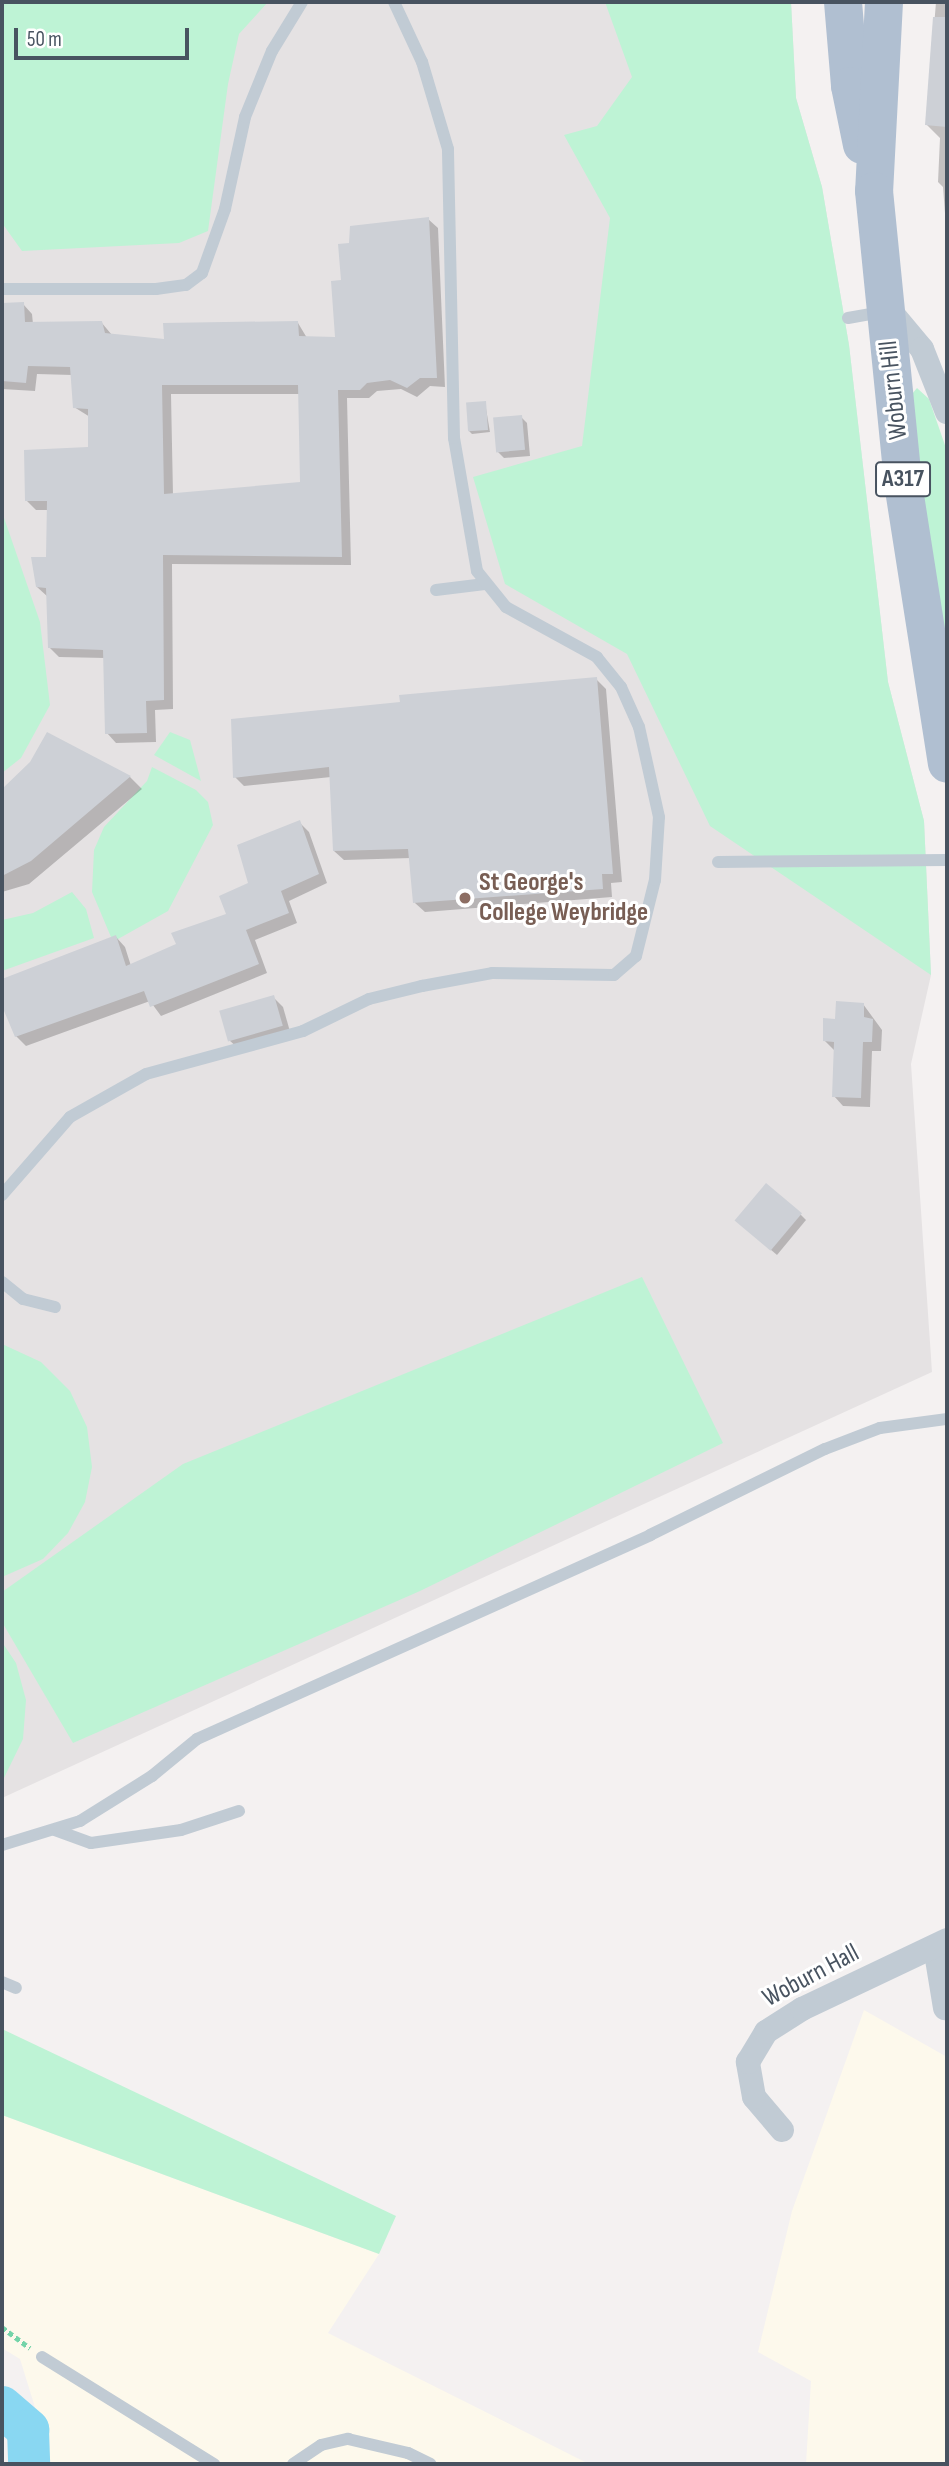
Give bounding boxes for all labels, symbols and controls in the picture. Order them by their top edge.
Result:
scale bar [18,14,192,58]
text: 50 m [27,27,62,52]
street label: Woburn Hill [873,339,915,441]
road number: A317 [875,458,931,500]
place label: St George's College Weybridge [479,867,648,928]
marker: St George's College Weybridge [457,890,473,906]
street label: Woburn Hall [758,1938,864,2014]

